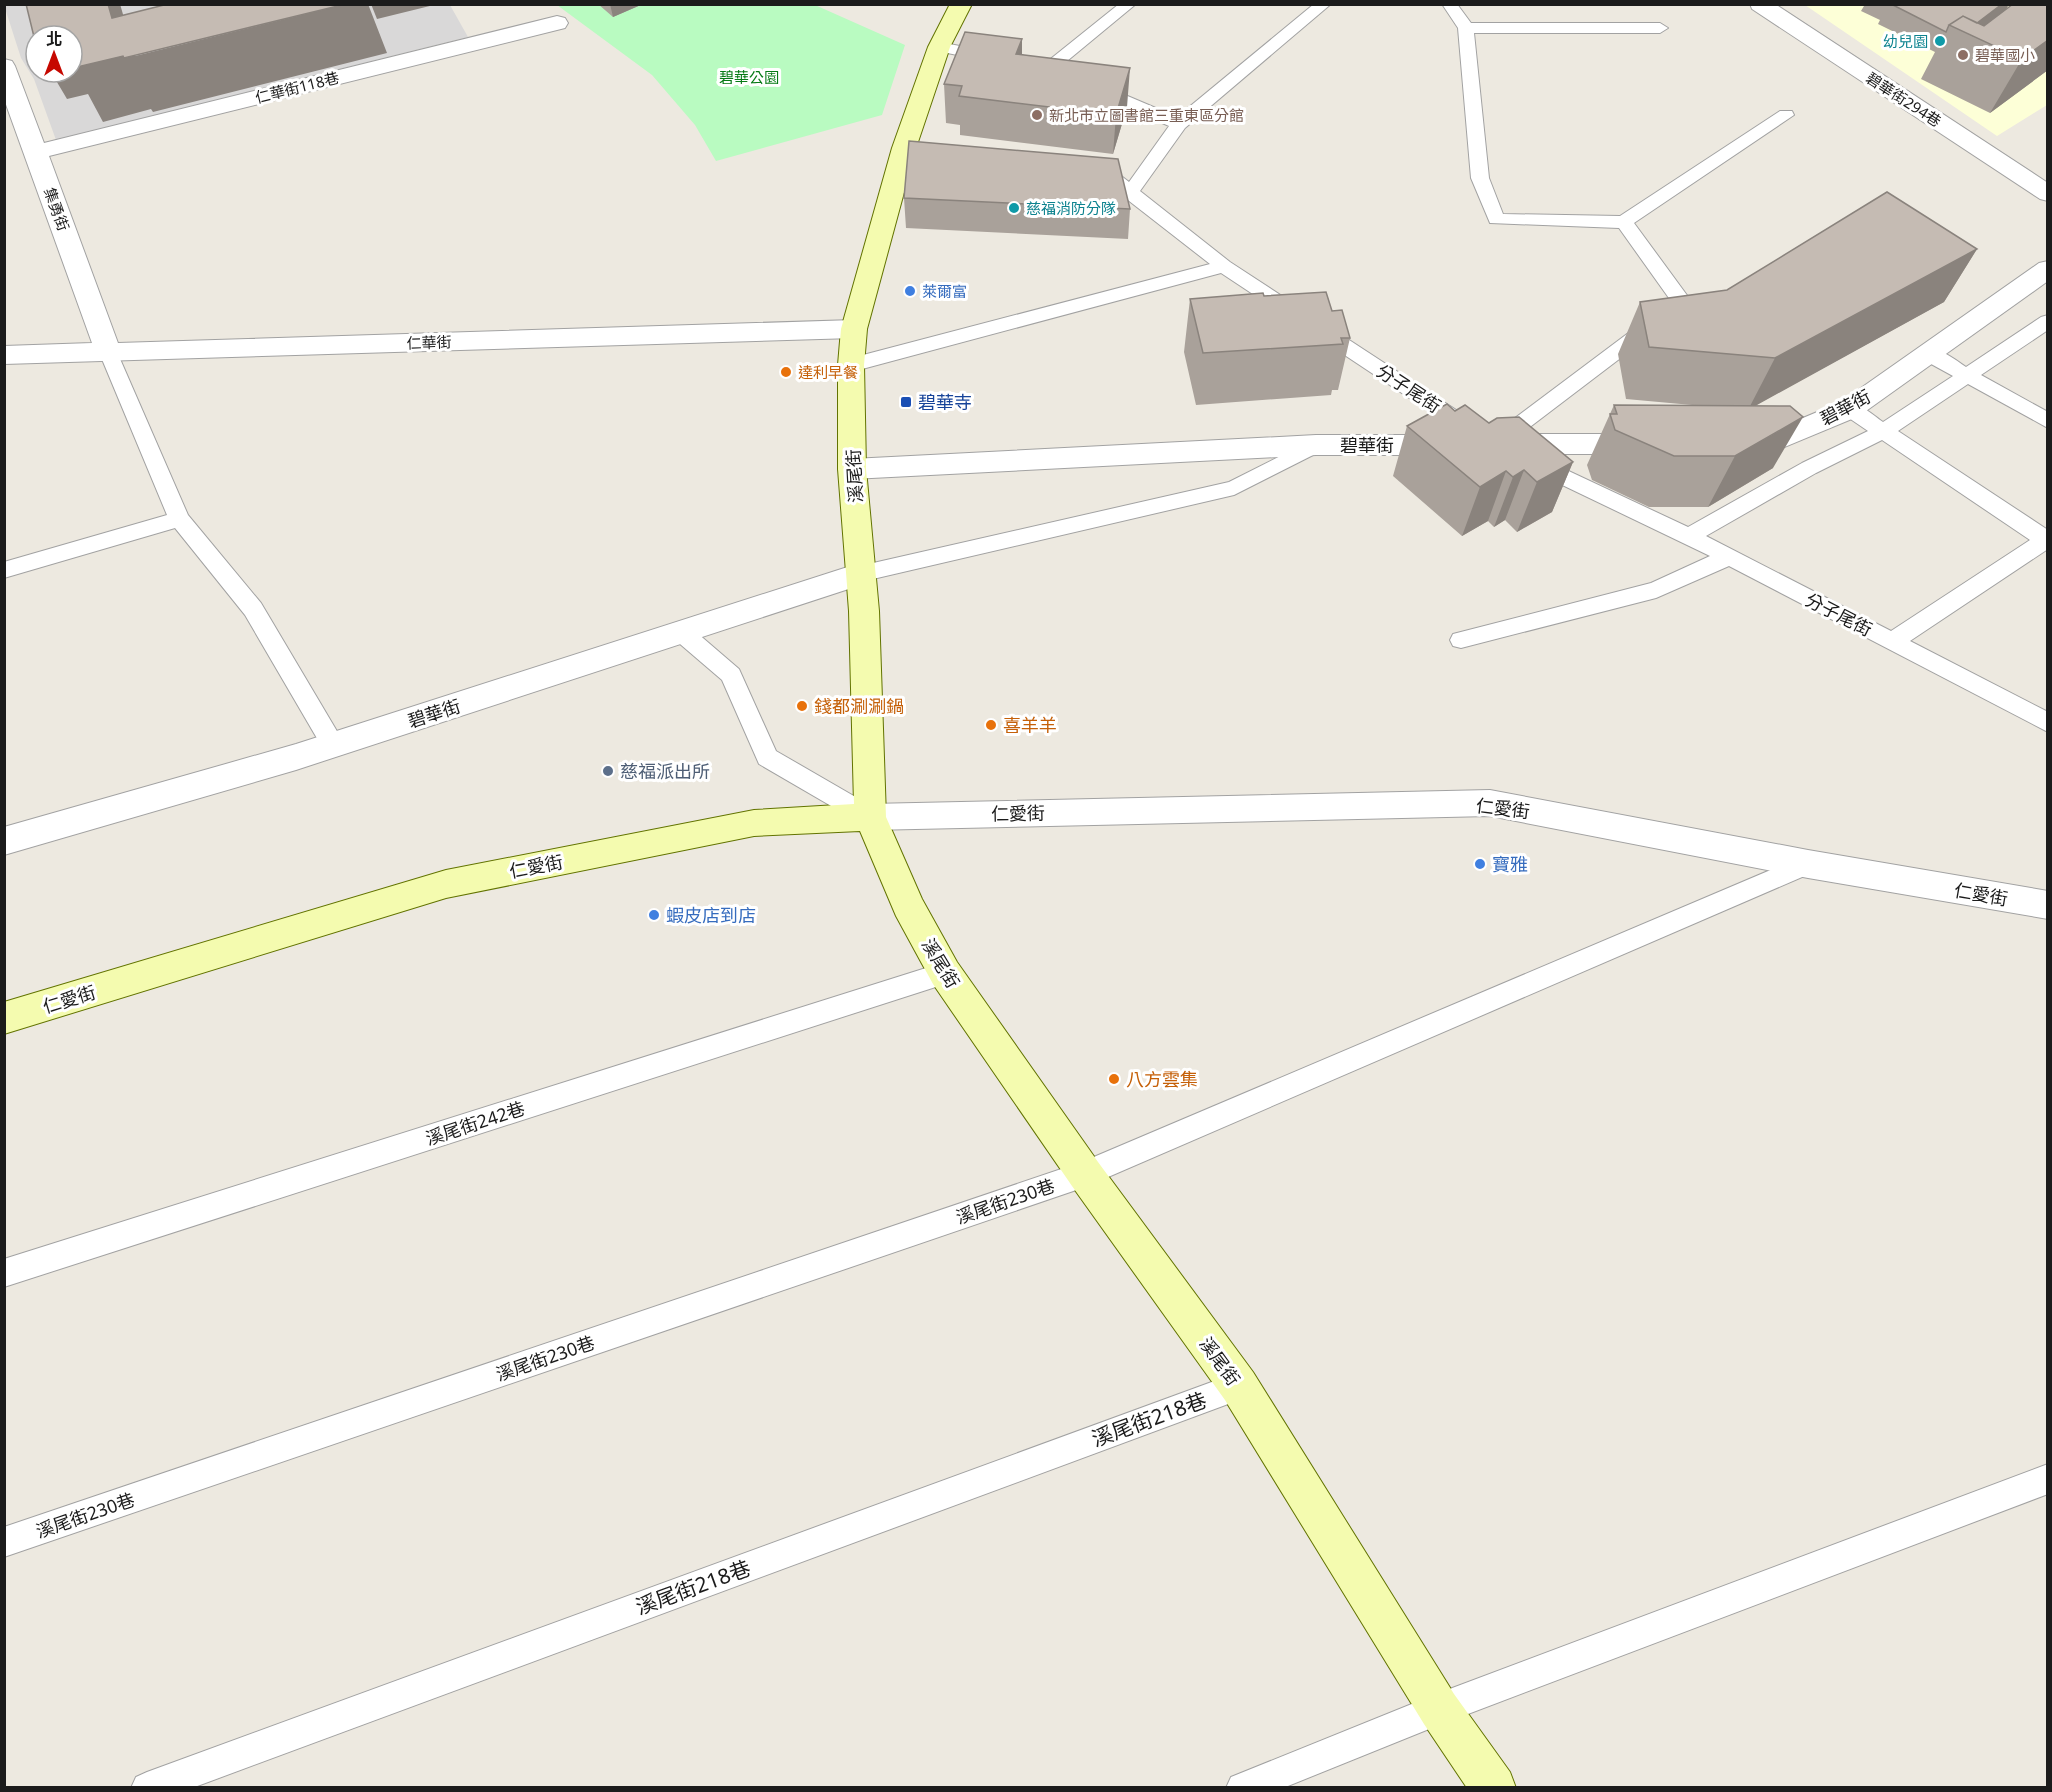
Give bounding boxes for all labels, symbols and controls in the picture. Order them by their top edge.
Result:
north arrow [24,24,84,84]
text: 北 [46,28,62,50]
place label: 幼兒園 [1883,31,1928,51]
marker: 幼兒園 [1933,34,1947,48]
place label: 碧華國小 [1975,45,2035,65]
marker: 碧華國小 [1956,48,1970,62]
street label: 仁華街118巷 [253,67,341,107]
park label: 碧華公園 [719,67,779,87]
street label: 碧華街294巷 [1863,67,1945,131]
place label: 新北市立圖書館三重東區分館 [1049,105,1244,125]
marker: 新北市立圖書館三重東區分館 [1030,108,1044,122]
street label: 集勇街 [40,184,74,234]
place label: 慈福消防分隊 [1026,198,1116,218]
marker: 慈福消防分隊 [1007,201,1021,215]
place label: 萊爾富 [922,281,967,301]
marker: 萊爾富 [903,284,917,298]
street label: 仁華街 [406,331,452,353]
street label: 分子尾街 [1372,358,1446,418]
place label: 達利早餐 [798,362,858,382]
marker: 達利早餐 [779,365,793,379]
street label: 碧華街 [1816,384,1874,430]
place label: 碧華寺 [918,390,972,414]
marker: 碧華寺 [899,395,913,409]
street label: 碧華街 [1340,433,1394,457]
street label: 溪尾街 [841,448,867,504]
street label: 分子尾街 [1801,587,1877,641]
street label: 碧華街 [405,693,463,733]
place label: 錢都涮涮鍋 [814,694,904,718]
marker: 錢都涮涮鍋 [795,699,809,713]
place label: 喜羊羊 [1003,713,1057,737]
marker: 喜羊羊 [984,718,998,732]
place label: 慈福派出所 [620,759,710,783]
marker: 慈福派出所 [601,764,615,778]
street label: 仁愛街 [1475,793,1531,823]
street label: 仁愛街 [991,801,1045,825]
street label: 仁愛街 [507,849,565,883]
place label: 寶雅 [1492,852,1528,876]
marker: 寶雅 [1473,857,1487,871]
street label: 仁愛街 [1952,877,2010,911]
place label: 蝦皮店到店 [666,903,756,927]
marker: 蝦皮店到店 [647,908,661,922]
street label: 溪尾街 [917,934,965,992]
street label: 仁愛街 [40,980,98,1018]
place label: 八方雲集 [1126,1067,1198,1091]
marker: 八方雲集 [1107,1072,1121,1086]
street label: 溪尾街242巷 [422,1096,528,1150]
street label: 溪尾街230巷 [952,1173,1058,1229]
street label: 溪尾街230巷 [492,1330,598,1386]
street label: 溪尾街 [1194,1332,1246,1390]
street label: 溪尾街218巷 [1088,1385,1210,1453]
street label: 溪尾街230巷 [32,1487,138,1543]
street label: 溪尾街218巷 [632,1553,754,1621]

